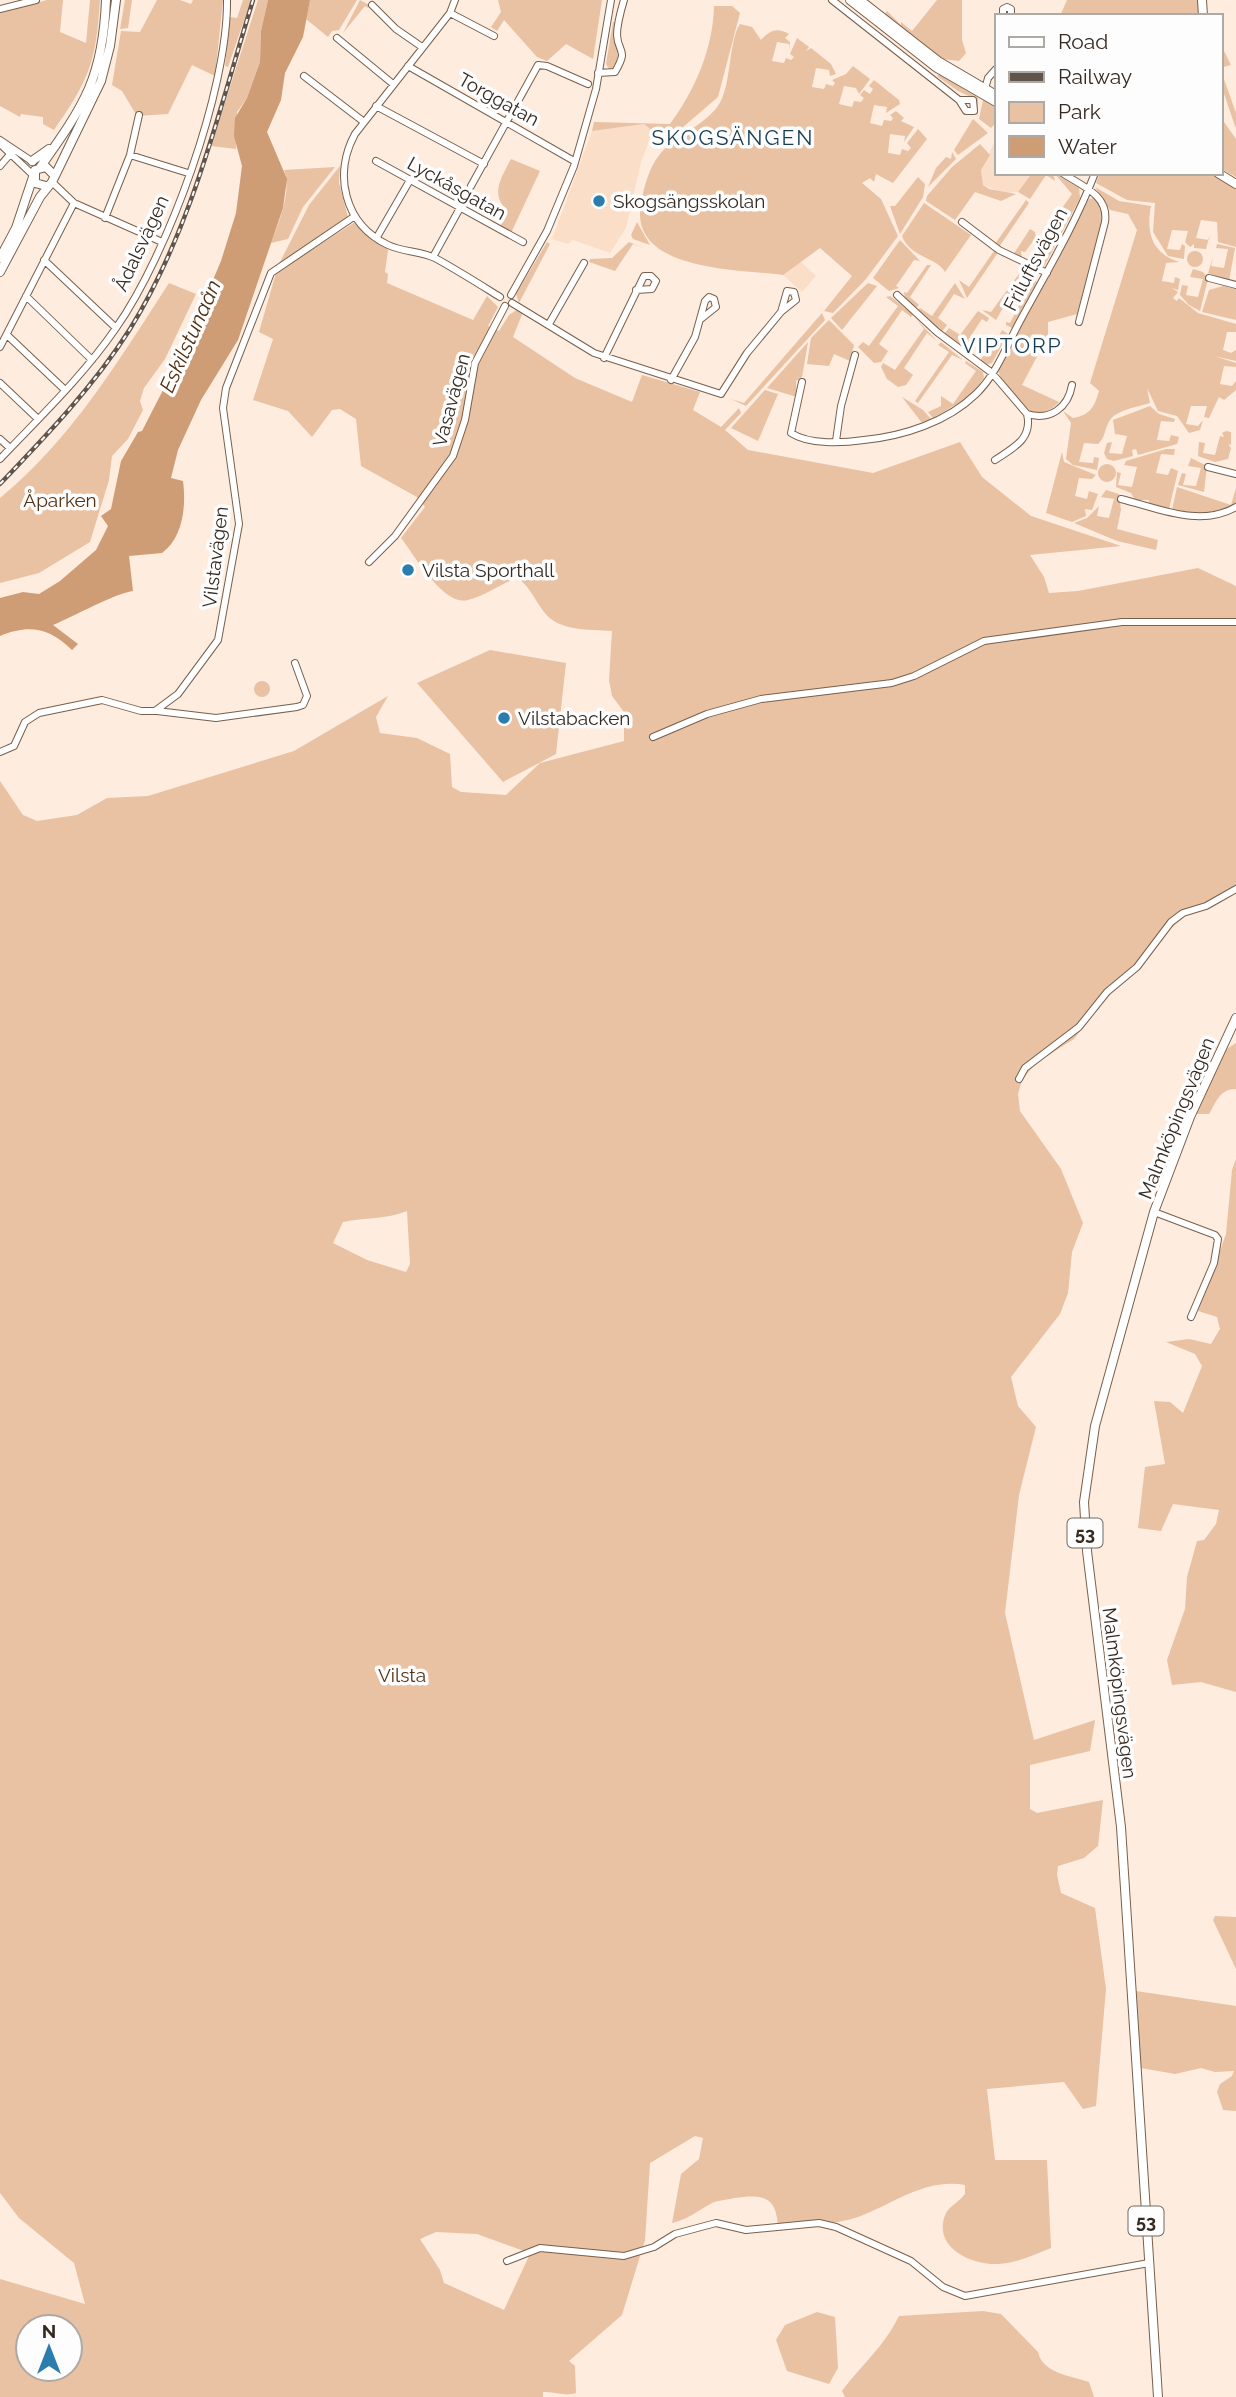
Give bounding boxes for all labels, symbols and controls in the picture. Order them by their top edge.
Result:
legend [995,14,1222,175]
text: Road [1058,29,1108,54]
text: Railway [1058,64,1132,89]
street label: Torggatan [455,68,543,130]
text: Park [1058,99,1101,124]
district label: SKOGSÄNGEN [651,125,815,150]
text: Water [1058,134,1117,159]
street label: Lyckåsgatan [404,152,510,224]
place label: Skogsängsskolan [613,190,765,212]
street label: Ådalsvägen [109,192,173,294]
marker: Skogsängsskolan [591,193,607,209]
street label: Friluftsvägen [999,204,1071,314]
water label: Eskilstunaån [154,276,226,396]
district label: VIPTORP [961,333,1063,358]
street label: Vasavägen [428,351,474,449]
park label: Åparken [23,489,97,511]
street label: Vilstavägen [198,505,232,609]
place label: Vilsta Sporthall [422,559,555,581]
marker: Vilsta Sporthall [400,562,416,578]
place label: Vilstabacken [518,707,630,729]
marker: Vilstabacken [496,710,512,726]
street label: Malmköpingsvägen [1134,1034,1218,1202]
road number: 53 [1068,1518,1102,1548]
street label: Malmköpingsvägen [1099,1606,1141,1780]
park label: Vilsta [378,1664,426,1686]
road number: 53 [1128,2206,1164,2236]
north arrow [14,2313,84,2383]
text: N [42,2320,56,2342]

